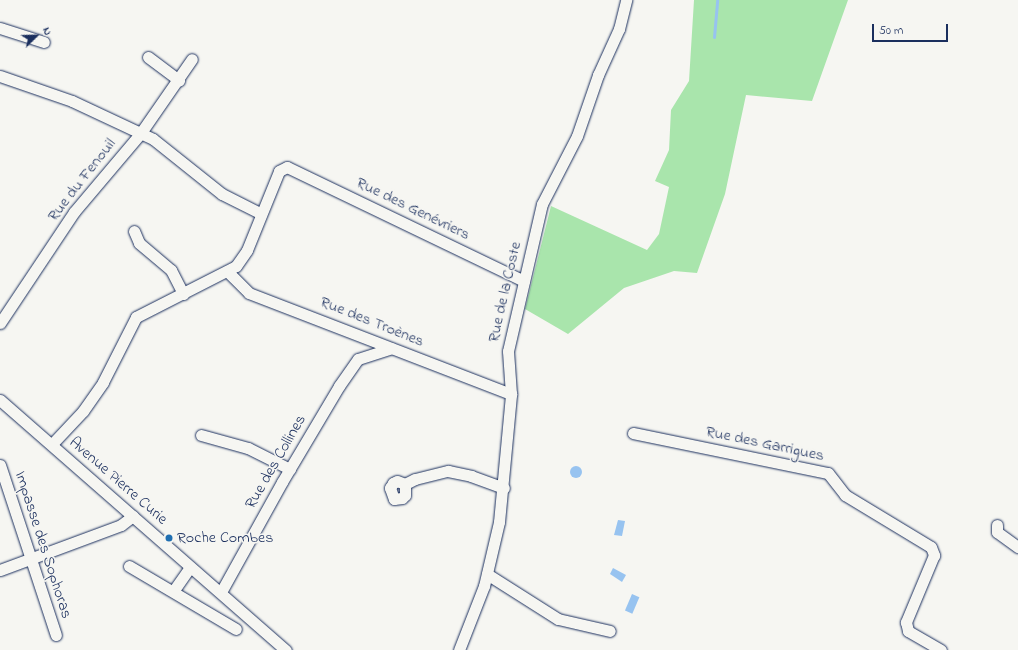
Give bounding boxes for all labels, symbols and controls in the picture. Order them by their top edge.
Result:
north arrow [16,16,56,56]
scale bar [874,16,950,42]
text: 50 m [879,22,903,40]
text: N [38,25,56,38]
street label: Rue du Fenouil [44,135,120,225]
street label: Rue des Genévriers [353,173,473,245]
street label: Rue de la Coste [484,240,526,344]
street label: Rue des Troènes [317,292,427,352]
street label: Rue des Collines [241,412,311,512]
street label: Rue des Garrigues [704,422,826,466]
street label: Avenue Pierre Curie [65,433,171,529]
street label: Impasse des Sophoras [10,469,76,621]
place label: Roche Combes [177,528,273,548]
marker: Roche Combes [164,533,174,543]

